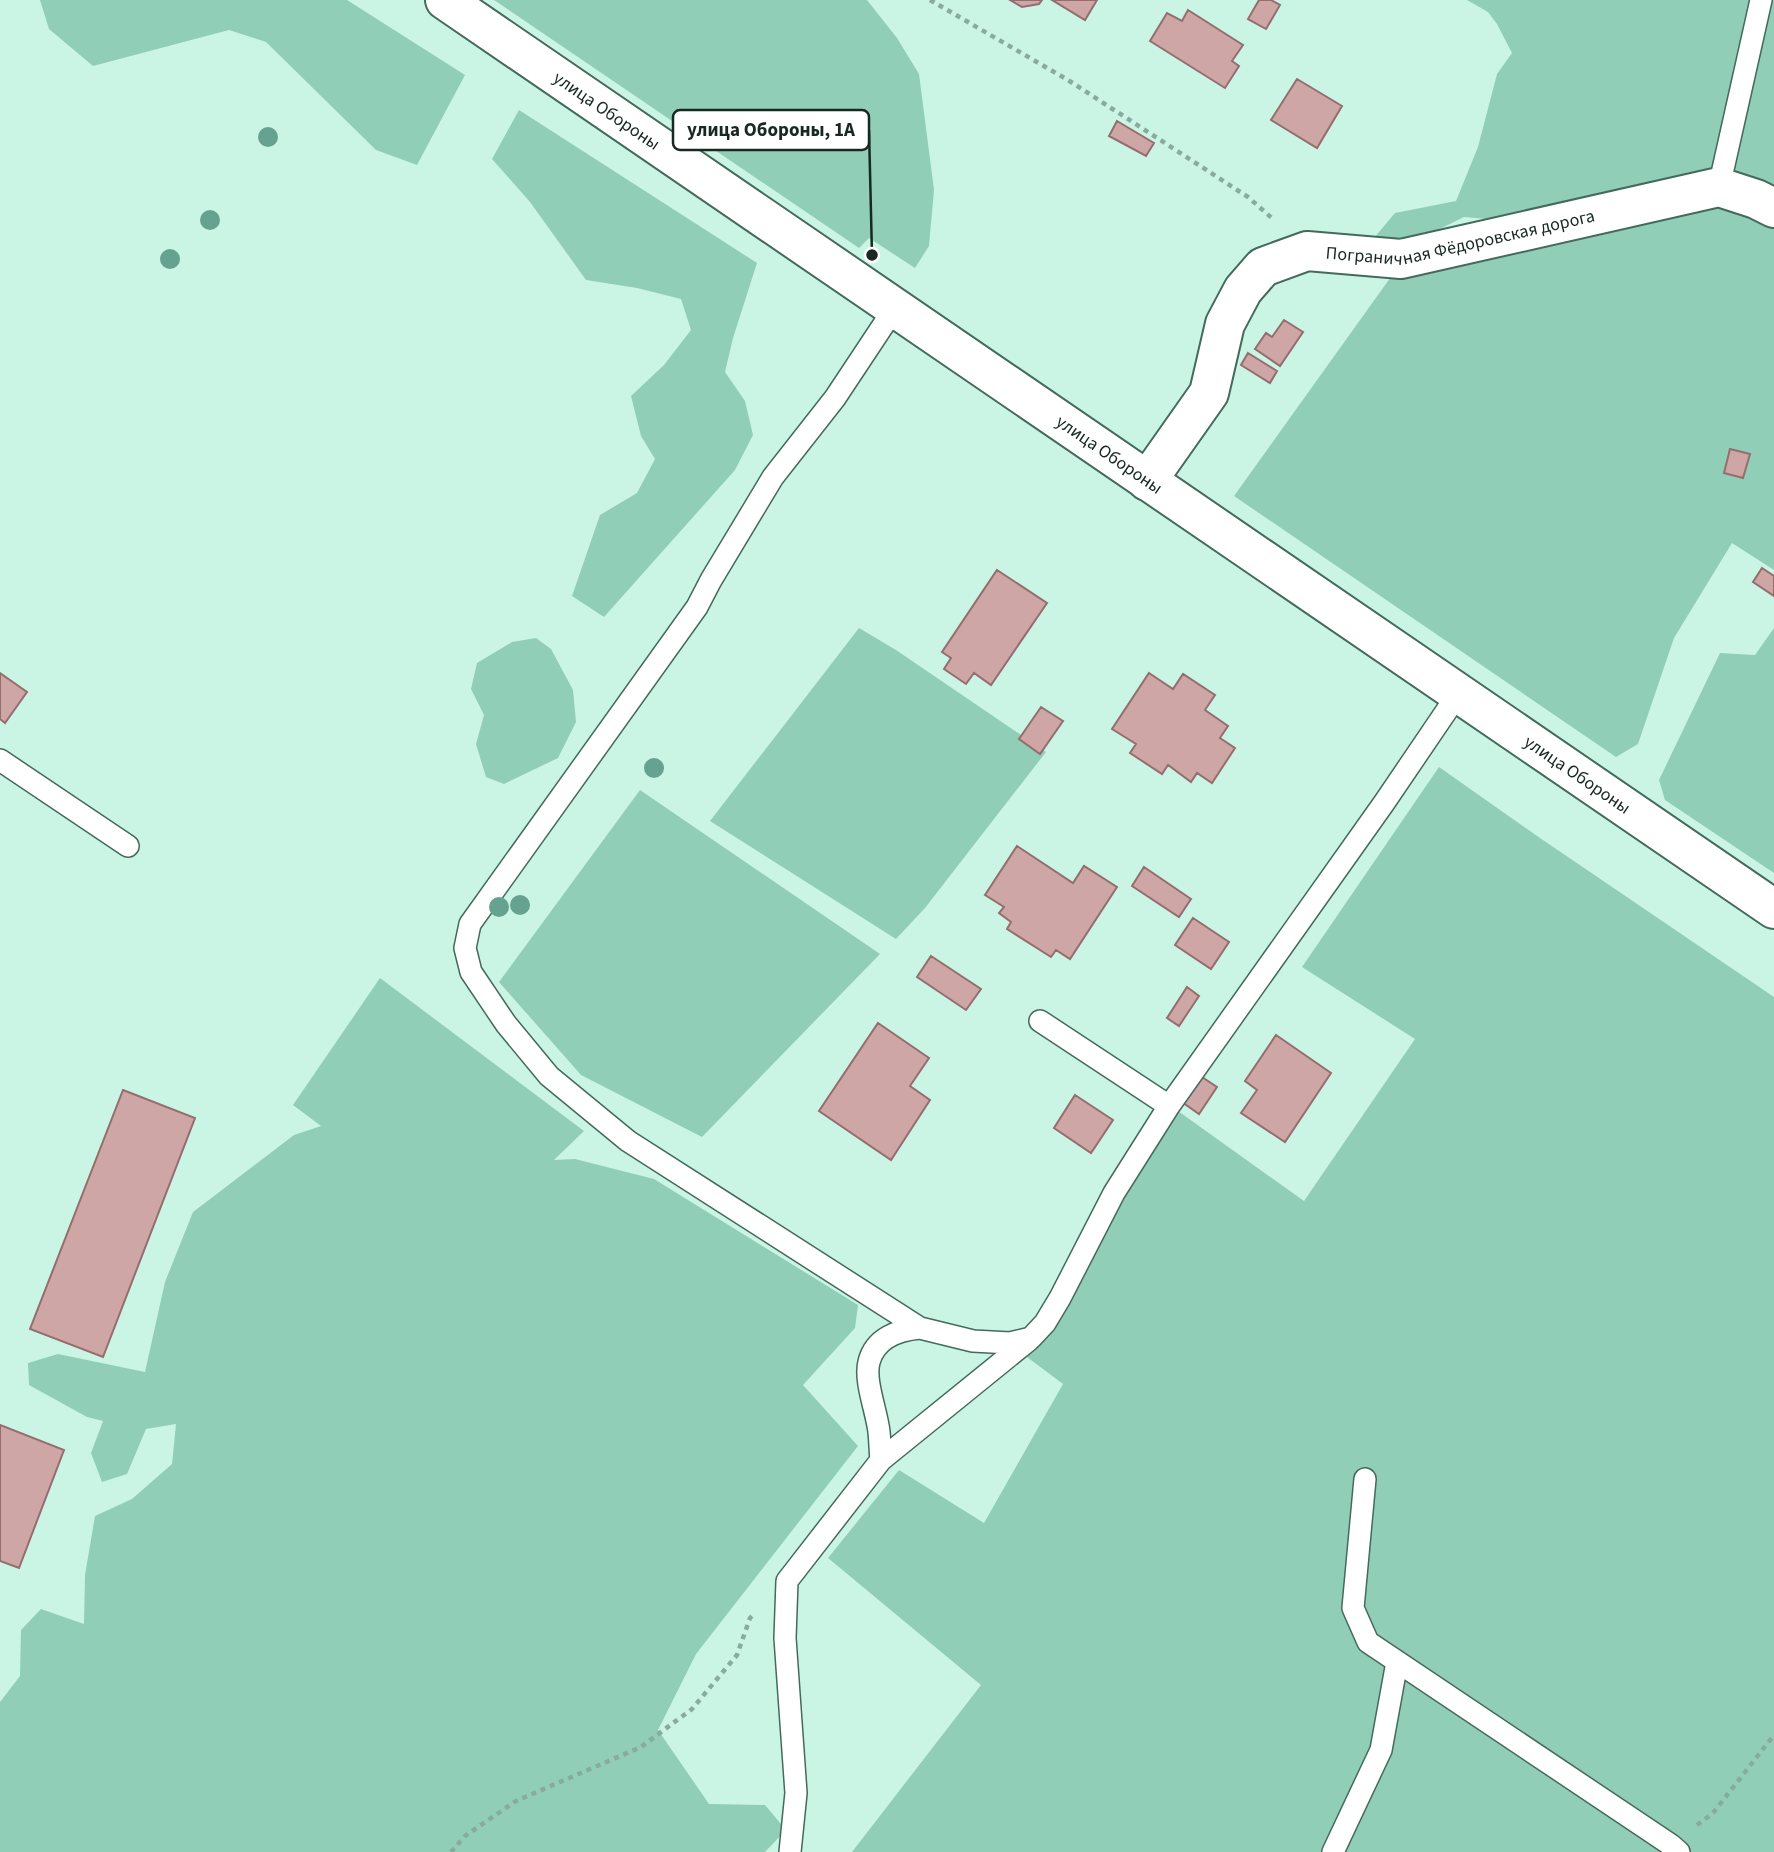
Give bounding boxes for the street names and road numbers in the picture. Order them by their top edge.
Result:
street label: улица Обороны [548,66,665,156]
street label: Пограничная Фёдоровская дорога [1325,204,1597,272]
street label: улица Обороны [1051,409,1168,500]
street label: улица Обороны [1519,730,1636,820]

